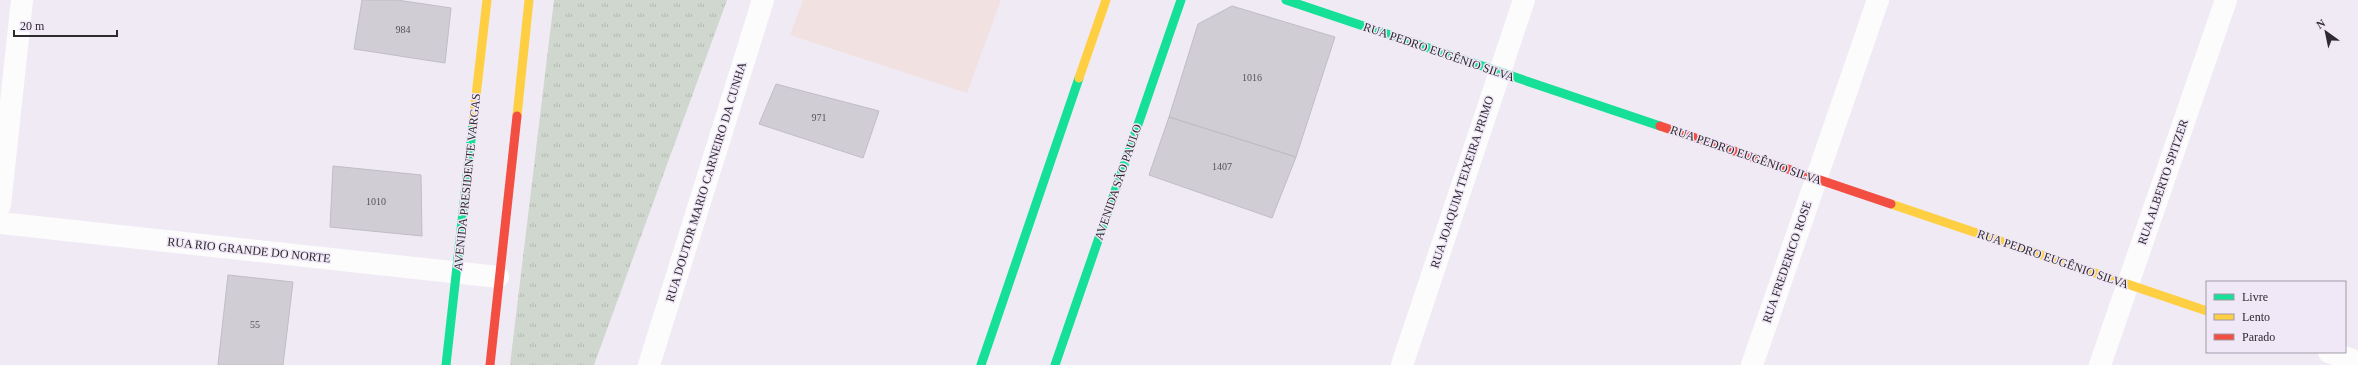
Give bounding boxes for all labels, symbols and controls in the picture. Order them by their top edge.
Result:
scale bar [14,12,117,38]
north arrow [2306,12,2346,52]
text: N [2314,16,2327,31]
text: 20 m [20,19,45,33]
street label: RUA PEDRO EUGÊNIO SILVA [1362,19,1517,85]
house number: 984 [396,24,411,35]
street label: RUA DOUTOR MARIO CARNEIRO DA CUNHA [663,60,749,304]
house number: 1016 [1242,72,1262,83]
street label: AVENIDA PRESIDENTE VARGAS [451,93,483,271]
street label: RUA JOAQUIM TEIXEIRA PRIMO [1428,94,1497,270]
house number: 971 [812,112,827,123]
street label: RUA ALBERTO SPITZER [2135,117,2191,247]
street label: AVENIDA SÃO PAULO [1092,122,1144,242]
street label: RUA PEDRO EUGÊNIO SILVA [1669,122,1824,188]
house number: 1407 [1212,161,1232,172]
house number: 1010 [366,196,386,207]
street label: RUA FREDERICO ROSE [1760,199,1814,325]
street label: RUA PEDRO EUGÊNIO SILVA [1976,226,2131,292]
street label: RUA RIO GRANDE DO NORTE [167,234,331,266]
legend [2206,281,2346,353]
text: Livre [2242,290,2268,304]
text: Lento [2242,310,2270,324]
house number: 55 [250,319,260,330]
text: Parado [2242,330,2275,344]

